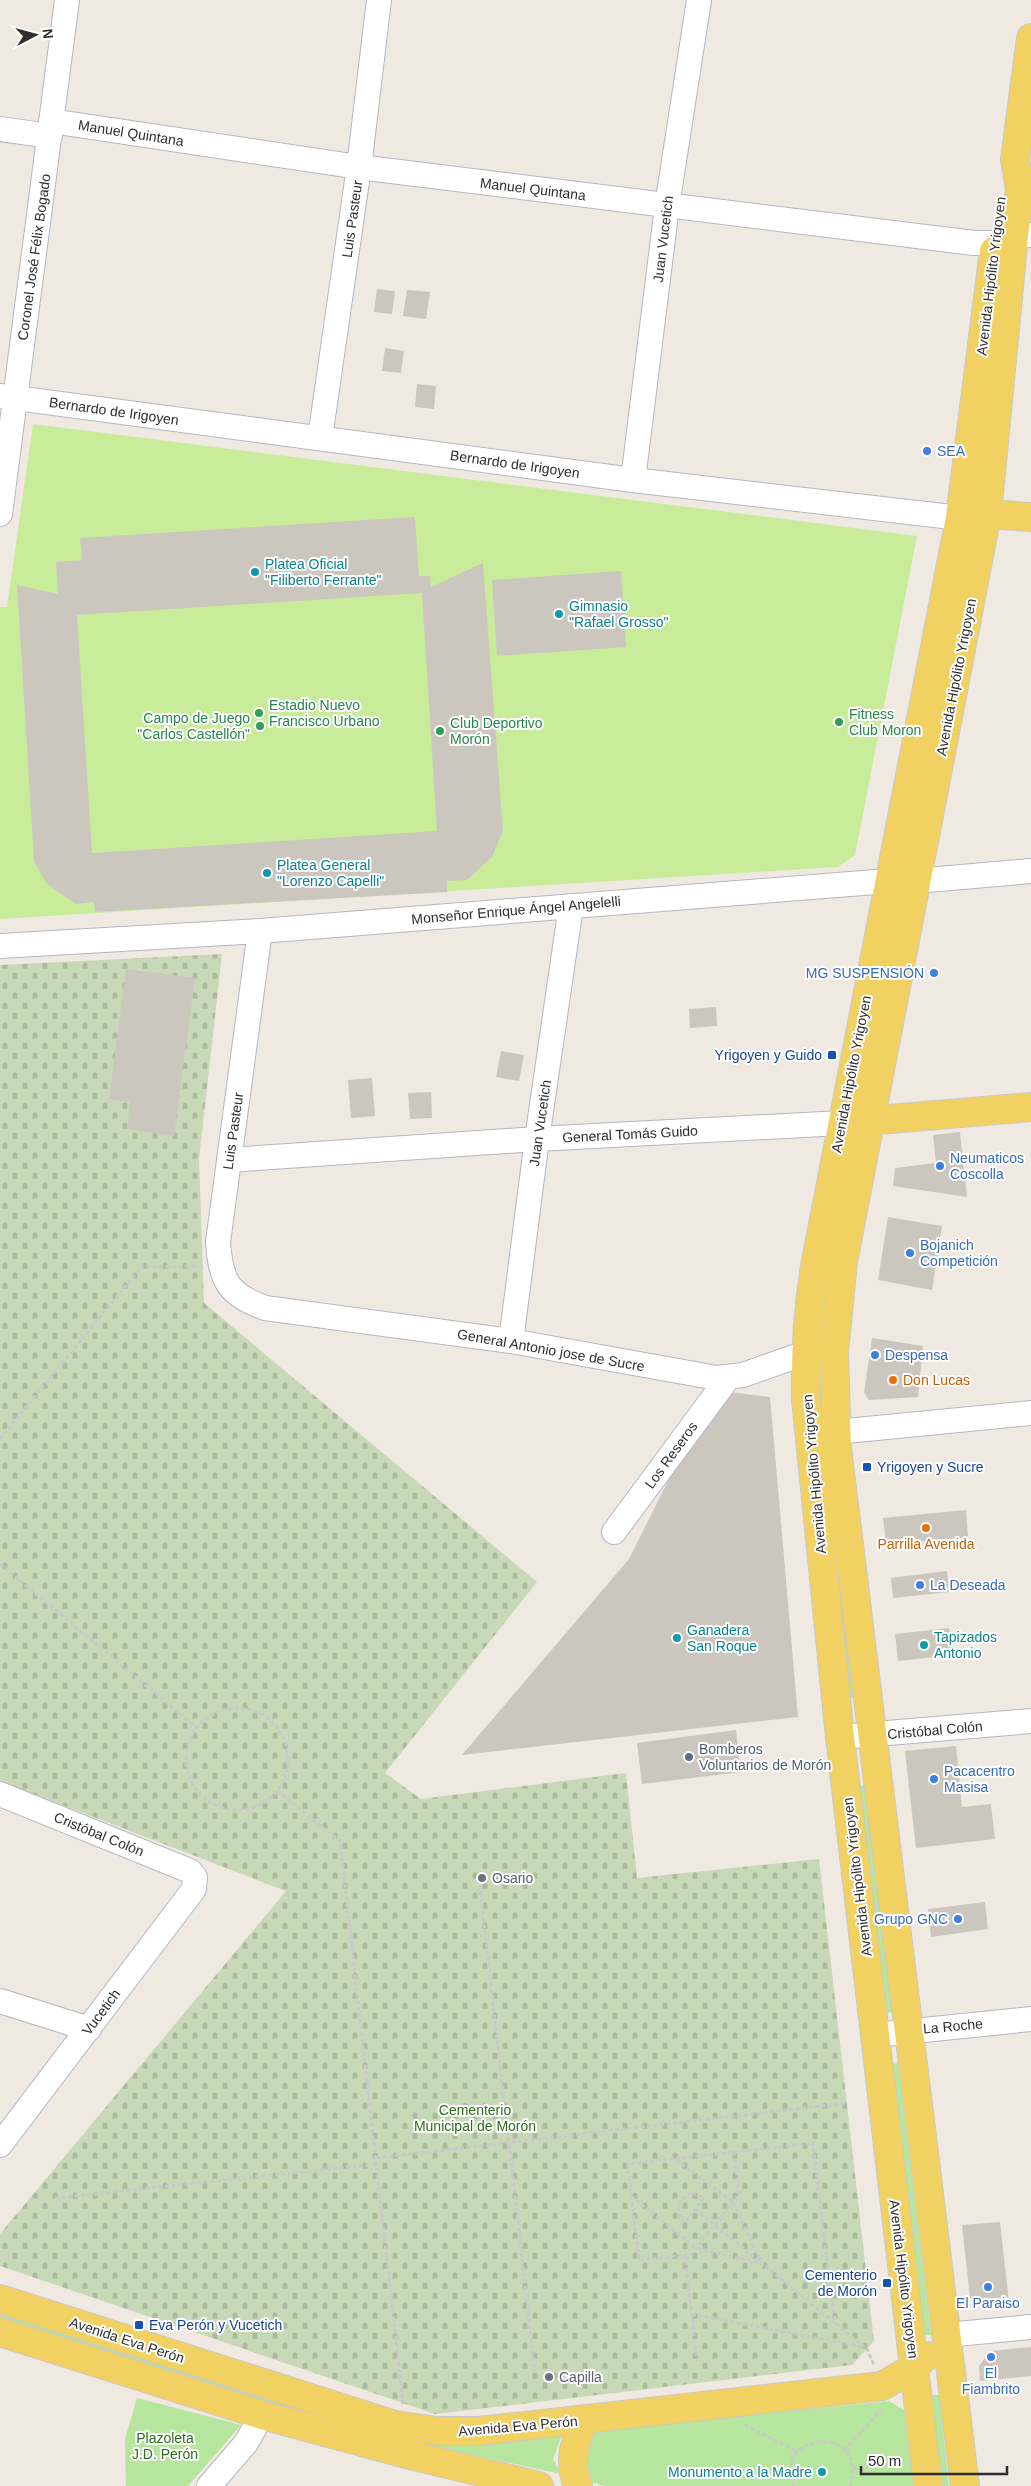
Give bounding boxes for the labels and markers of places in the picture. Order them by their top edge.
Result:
place label: SEA [937,443,966,459]
marker: SEA [921,445,933,457]
place label: Platea Oficial "Filiberto Ferrante" [265,556,382,588]
marker: Platea Oficial "Filiberto Ferrante" [249,566,261,578]
place label: Gimnasio "Rafael Grosso" [569,598,668,630]
marker: Gimnasio "Rafael Grosso" [553,608,565,620]
place label: Estadio Nuevo Francisco Urbano [269,697,380,729]
place label: Fitness Club Moron [849,706,921,738]
marker: Estadio Nuevo Francisco Urbano [253,707,265,719]
place label: Campo de Juego "Carlos Castellón" [137,710,250,742]
place label: Club Deportivo Morón [450,715,543,747]
marker: Fitness Club Moron [833,716,845,728]
marker: Campo de Juego "Carlos Castellón" [254,720,266,732]
marker: Club Deportivo Morón [434,725,446,737]
place label: Platea General "Lorenzo Capelli" [277,857,384,889]
marker: Platea General "Lorenzo Capelli" [261,867,273,879]
place label: MG SUSPENSIÓN [806,965,924,981]
marker: MG SUSPENSIÓN [928,967,940,979]
place label: Yrigoyen y Guido [715,1047,822,1063]
marker: Yrigoyen y Guido [826,1049,838,1061]
place label: Neumaticos Coscolla [950,1150,1024,1182]
marker: Neumaticos Coscolla [934,1160,946,1172]
place label: Bojanich Competición [920,1237,998,1269]
marker: Bojanich Competición [904,1247,916,1259]
place label: Despensa [885,1347,948,1363]
marker: Despensa [869,1349,881,1361]
place label: Don Lucas [903,1372,970,1388]
marker: Don Lucas [887,1374,899,1386]
place label: Yrigoyen y Sucre [877,1459,984,1475]
marker: Yrigoyen y Sucre [861,1461,873,1473]
marker: Parrilla Avenida [920,1522,932,1534]
place label: Parrilla Avenida [877,1536,975,1552]
place label: La Deseada [930,1577,1006,1593]
marker: La Deseada [914,1579,926,1591]
place label: Ganadera San Roque [687,1622,757,1654]
place label: Tapizados Antonio [934,1629,997,1661]
marker: Ganadera San Roque [671,1632,683,1644]
marker: Tapizados Antonio [918,1639,930,1651]
place label: Bomberos Voluntarios de Morón [699,1741,831,1773]
marker: Bomberos Voluntarios de Morón [683,1751,695,1763]
place label: Pacacentro Masisa [944,1763,1015,1795]
marker: Pacacentro Masisa [928,1773,940,1785]
place label: Osario [492,1870,533,1886]
marker: Osario [476,1872,488,1884]
place label: Grupo GNC [874,1911,948,1927]
marker: Grupo GNC [952,1913,964,1925]
place label: Cementerio de Morón [805,2267,877,2299]
marker: Cementerio de Morón [881,2277,893,2289]
marker: El Paraiso [982,2281,994,2293]
place label: El Paraiso [956,2295,1020,2311]
place label: Eva Perón y Vucetich [149,2317,282,2333]
marker: Eva Perón y Vucetich [133,2319,145,2331]
marker: El Fiambrito [985,2351,997,2363]
place label: El Fiambrito [962,2365,1020,2397]
place label: Capilla [559,2369,602,2385]
marker: Capilla [543,2371,555,2383]
place label: Monumento a la Madre [668,2464,812,2480]
marker: Monumento a la Madre [816,2466,828,2478]

